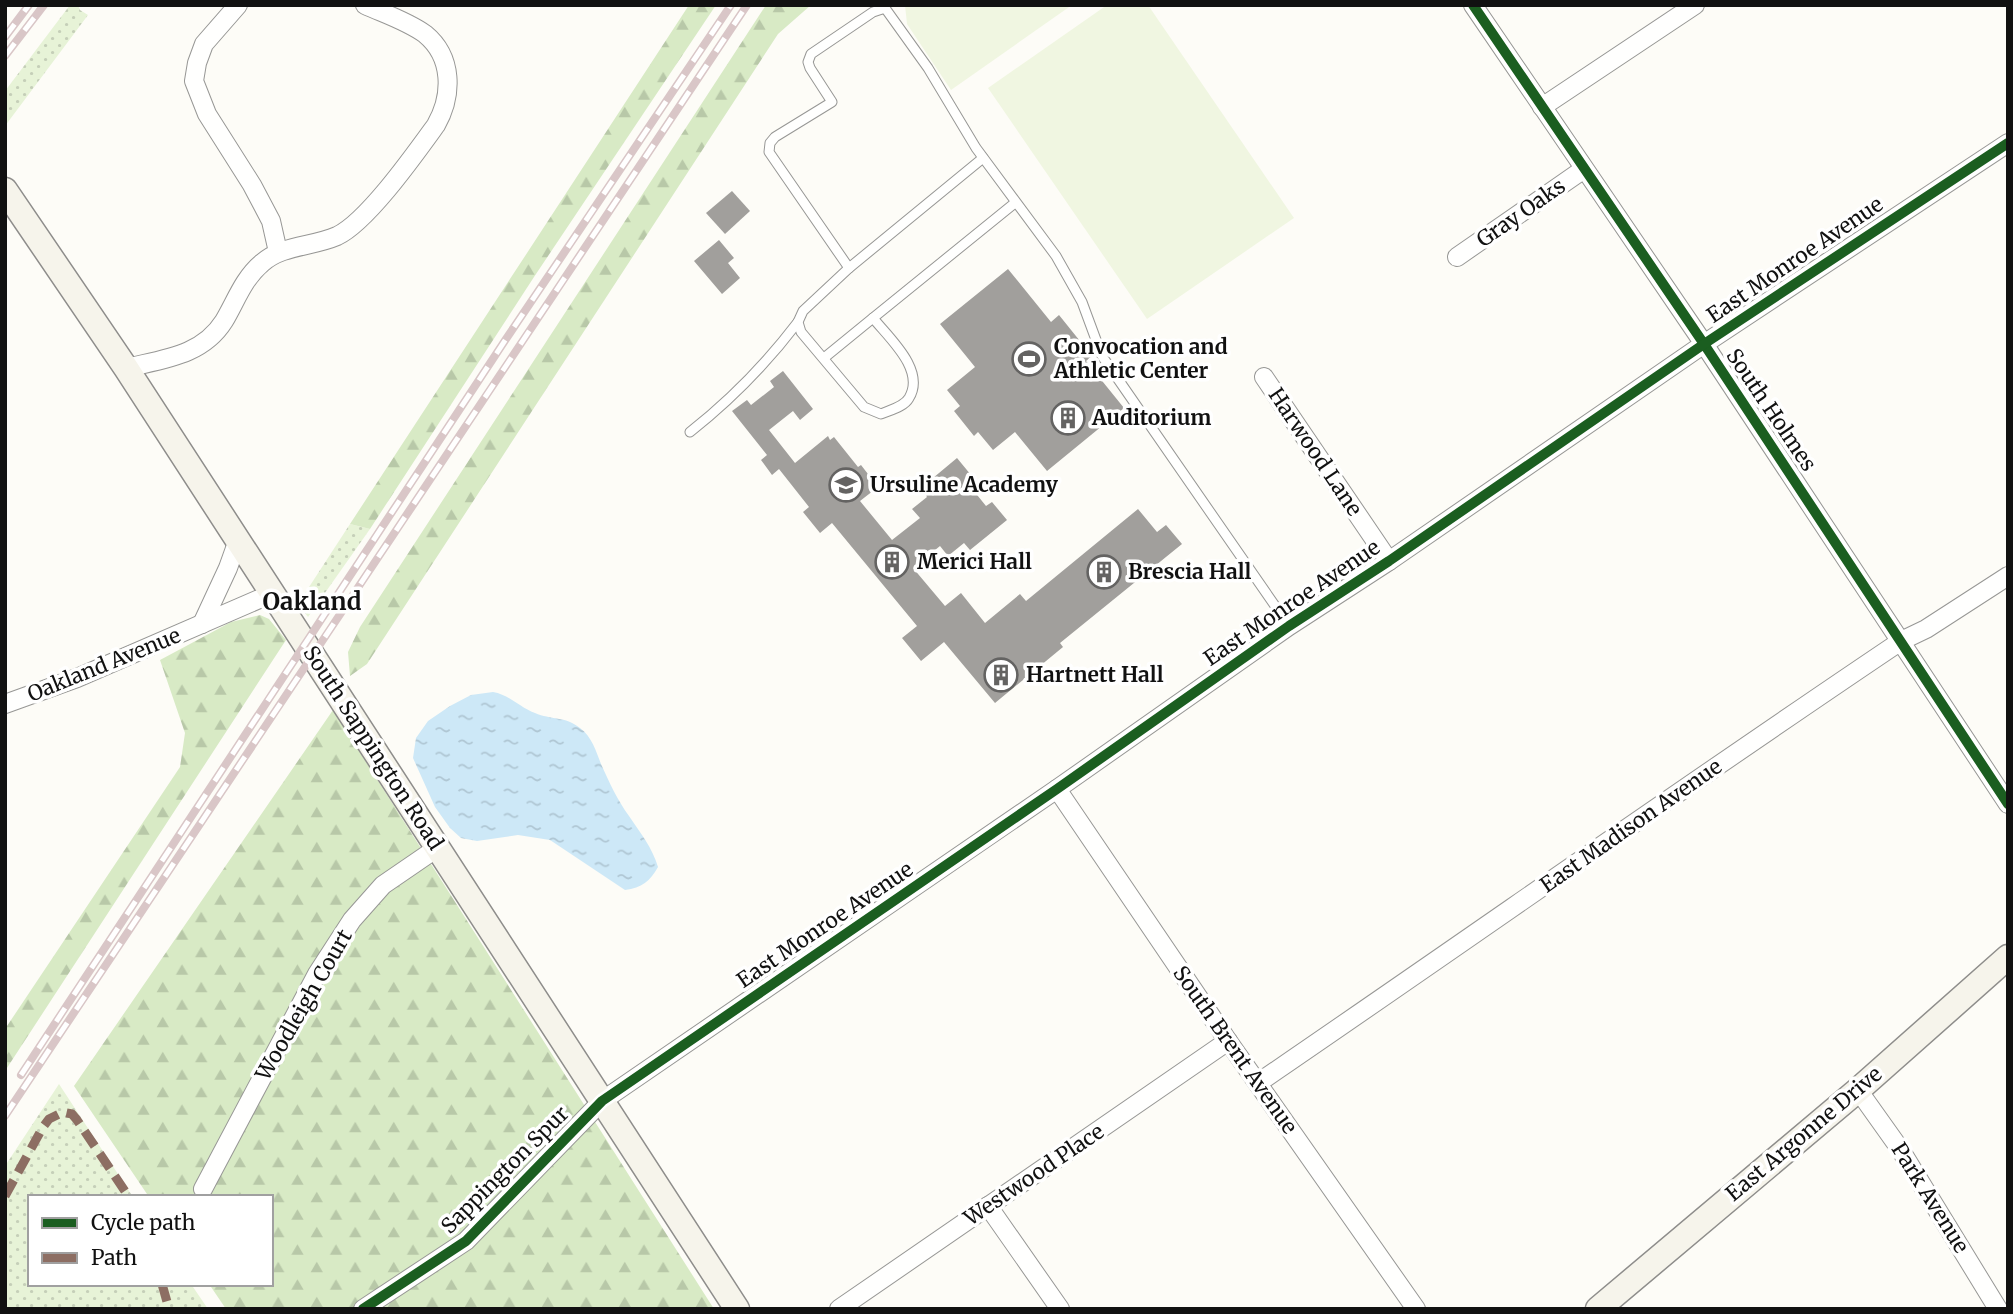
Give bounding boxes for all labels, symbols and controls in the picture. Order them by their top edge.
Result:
street label: Gray Oaks [1471,172,1570,253]
street label: East Monroe Avenue [1701,191,1888,329]
place label: Convocation and Athletic Center [1053,333,1228,384]
sports icon: Convocation and Athletic Center [1010,340,1048,378]
street label: South Holmes [1720,343,1822,476]
street label: Harwood Lane [1263,383,1368,521]
building icon: Auditorium [1049,399,1087,437]
place label: Auditorium [1091,404,1211,431]
school or university icon: Ursuline Academy [827,466,865,504]
place label: Ursuline Academy [870,471,1059,498]
street label: East Monroe Avenue [1198,534,1385,672]
building icon: Merici Hall [873,543,911,581]
place label: Merici Hall [917,548,1032,575]
building icon: Brescia Hall [1085,553,1123,591]
place label: Brescia Hall [1128,558,1252,585]
district label: Oakland [263,586,362,617]
street label: Oakland Avenue [23,622,184,708]
street label: South Sappington Road [297,641,450,855]
building icon: Hartnett Hall [982,656,1020,694]
place label: Hartnett Hall [1026,661,1164,688]
street label: East Madison Avenue [1535,753,1727,899]
street label: East Monroe Avenue [731,856,918,994]
street label: Woodleigh Court [249,924,358,1086]
street label: South Brent Avenue [1167,960,1304,1139]
street label: East Argonne Drive [1720,1060,1887,1207]
street label: Sappington Spur [435,1100,574,1239]
street label: Westwood Place [958,1118,1109,1232]
street label: Park Avenue [1886,1137,1975,1258]
legend [28,1195,273,1286]
text: Cycle path [91,1209,195,1236]
text: Path [91,1244,137,1271]

